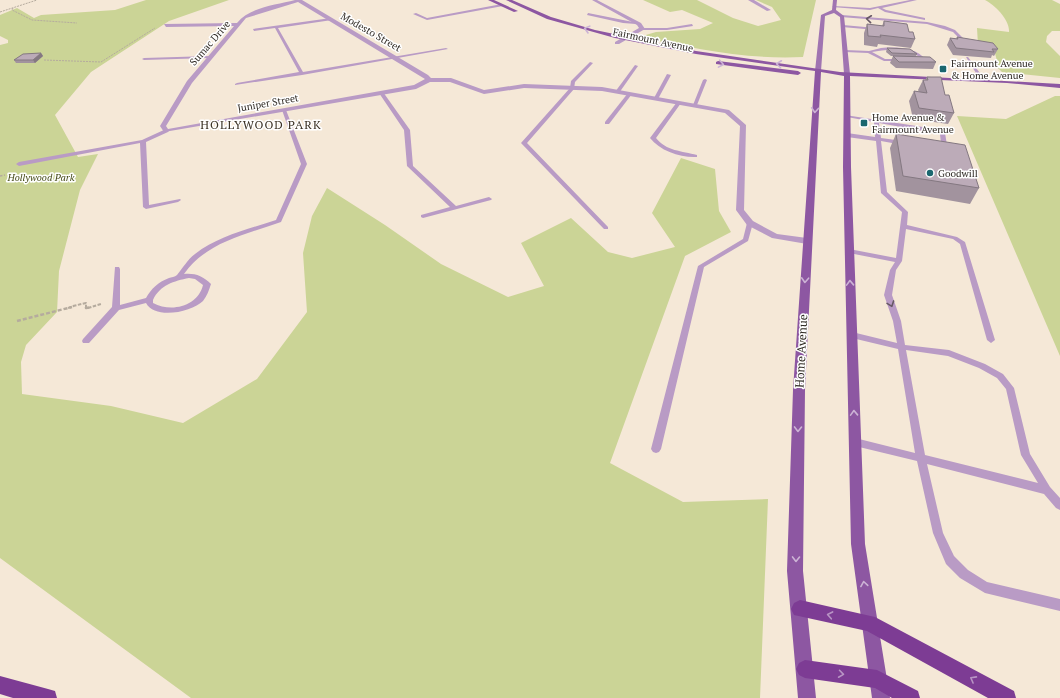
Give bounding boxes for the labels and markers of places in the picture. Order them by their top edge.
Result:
place label: Fairmount Avenue & Home Avenue [951,57,1033,82]
marker: Fairmount Avenue & Home Avenue [938,64,948,74]
place label: Home Avenue & Fairmount Avenue [872,111,954,136]
marker: Home Avenue & Fairmount Avenue [859,118,869,128]
place label: Goodwill [938,167,978,180]
marker: Goodwill [925,168,935,178]

